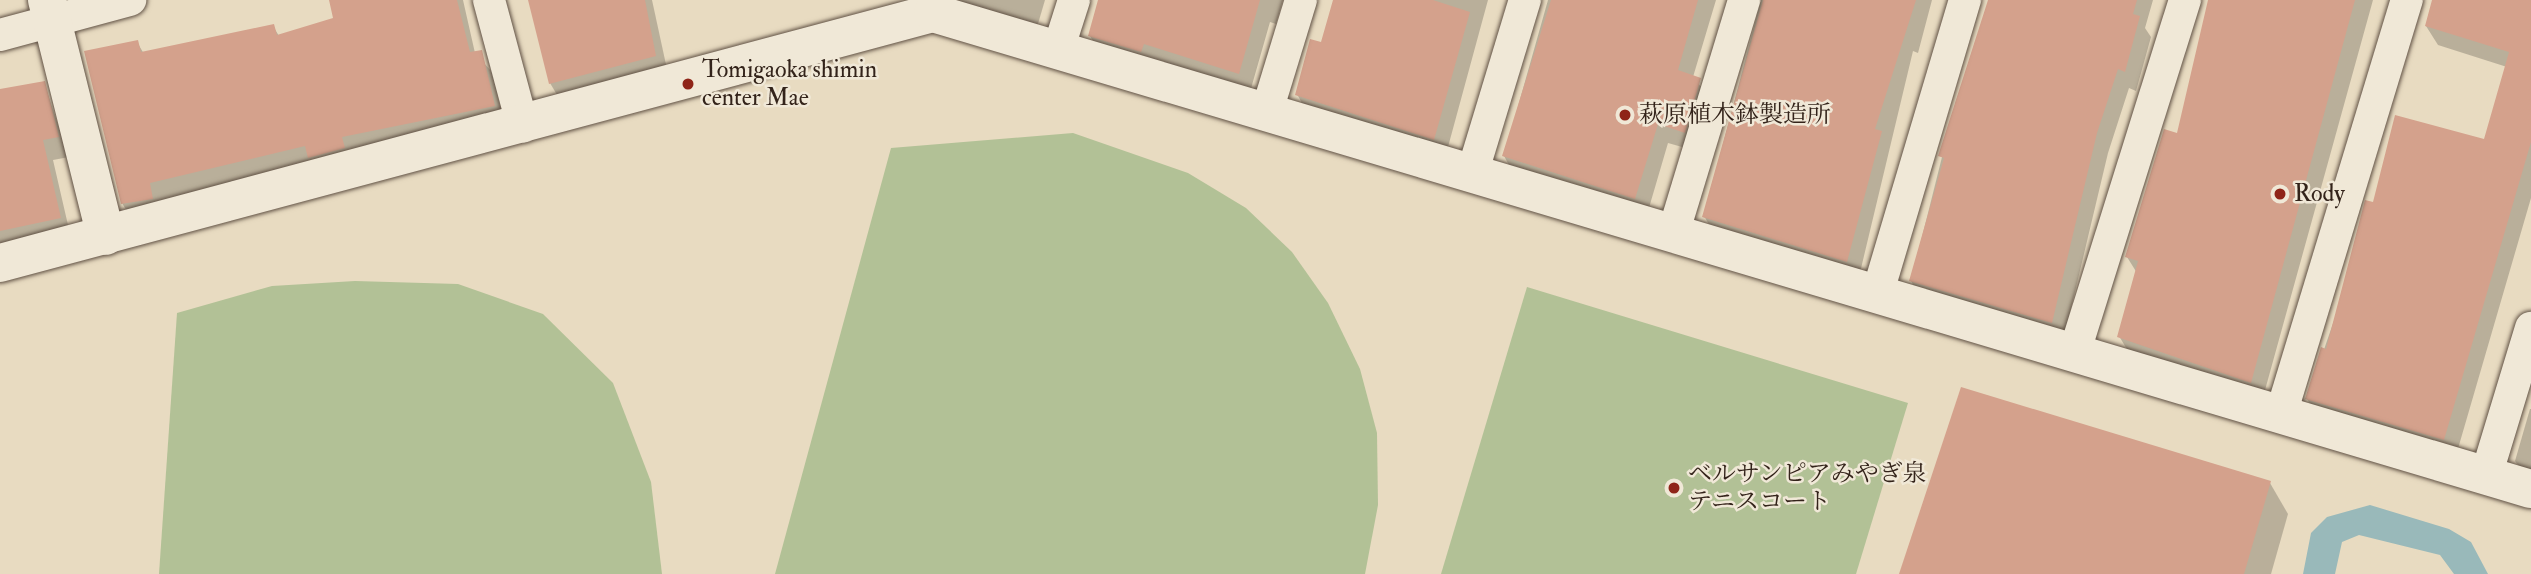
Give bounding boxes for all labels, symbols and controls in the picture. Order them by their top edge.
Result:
place label: Tomigaoka shimin center Mae [702,56,877,112]
marker: Tomigaoka shimin center Mae [680,76,696,92]
place label: 萩原植木鉢製造所 [1639,101,1831,129]
marker: 萩原植木鉢製造所 [1617,107,1633,123]
place label: Rody [2294,180,2345,208]
marker: Rody [2272,186,2288,202]
place label: ベルサンピアみやぎ泉 テニスコート [1688,460,1928,516]
marker: ベルサンピアみやぎ泉 テニスコート [1666,480,1682,496]

